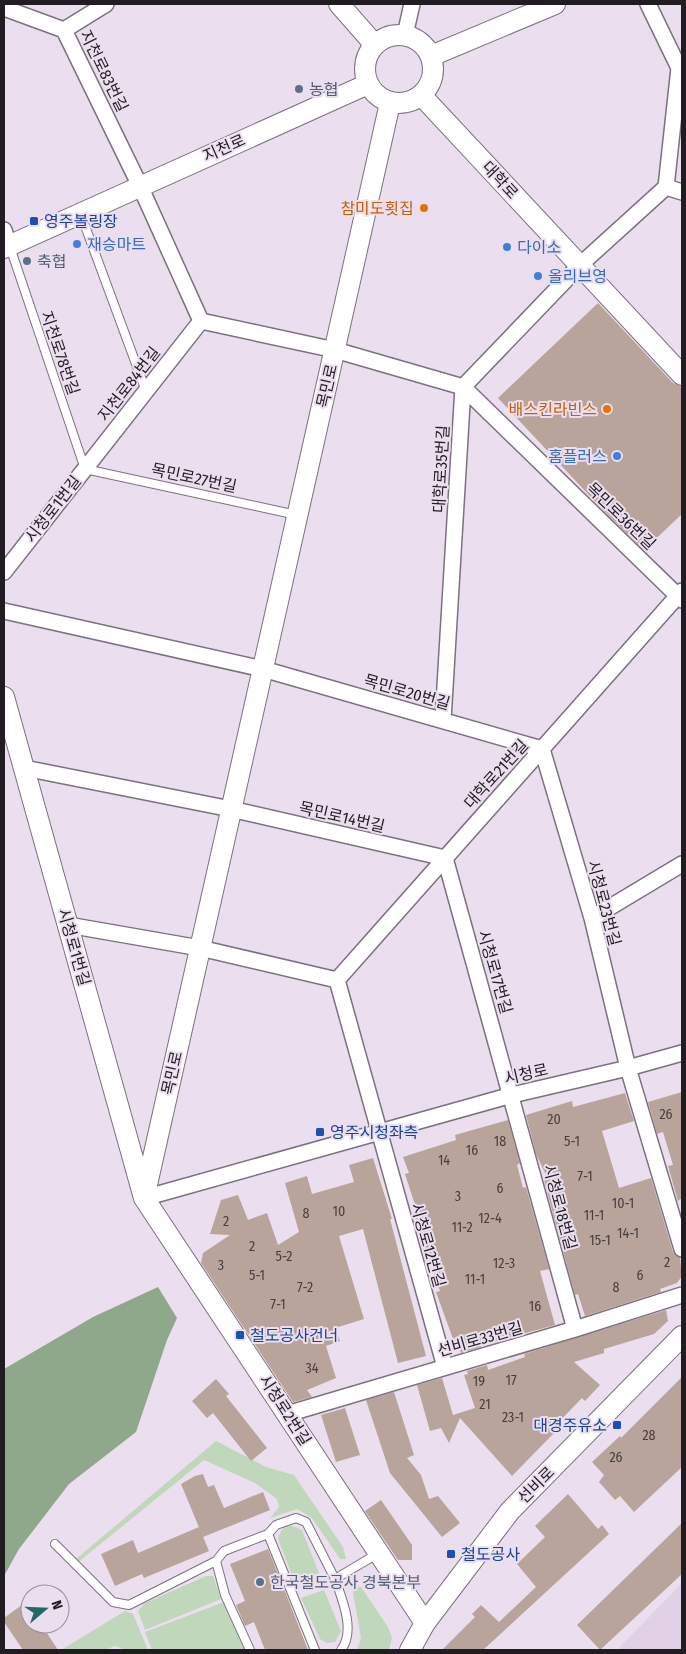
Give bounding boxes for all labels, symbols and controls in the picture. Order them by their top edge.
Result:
street label: 지천로83번길 [76,27,132,115]
place label: 농협 [309,80,338,99]
marker: 농협 [293,83,305,95]
street label: 지천로 [200,130,248,166]
street label: 대학로 [478,157,522,203]
place label: 참미도횟집 [340,199,414,218]
marker: 참미도횟집 [418,202,430,214]
place label: 영주볼링장 [44,212,118,231]
marker: 영주볼링장 [28,215,40,227]
place label: 재승마트 [87,235,146,254]
marker: 재승마트 [71,238,83,250]
place label: 다이소 [517,238,561,257]
marker: 다이소 [501,241,513,253]
place label: 축협 [37,252,66,271]
marker: 축협 [21,255,33,267]
place label: 올리브영 [548,267,607,286]
marker: 올리브영 [532,270,544,282]
street label: 지천로78번길 [37,308,83,398]
street label: 지천로84번길 [94,343,164,425]
street label: 목민로 [313,362,341,410]
place label: 배스킨라빈스 [509,400,597,419]
marker: 배스킨라빈스 [601,403,613,415]
street label: 대학로35번길 [429,424,453,514]
place label: 홈플러스 [548,447,607,466]
marker: 홈플러스 [611,450,623,462]
street label: 목민로27번길 [149,460,239,496]
street label: 시청로1번길 [21,472,85,546]
street label: 목민로36번길 [582,478,660,554]
street label: 목민로20번길 [362,671,452,713]
street label: 대학로21번길 [460,735,532,813]
street label: 목민로14번길 [297,798,387,836]
street label: 시청로23번길 [583,858,625,948]
street label: 시청로1번길 [54,906,94,988]
street label: 시청로17번길 [474,928,516,1016]
street label: 목민로 [158,1049,186,1097]
street label: 시청로 [502,1060,550,1088]
house number: 26 [659,1106,673,1123]
house number: 20 [547,1111,561,1128]
place label: 영주시청좌측 [330,1123,418,1142]
marker: 영주시청좌측 [314,1126,326,1138]
house number: 18 [494,1133,506,1150]
house number: 5-1 [564,1133,580,1150]
house number: 16 [466,1142,478,1159]
house number: 14 [438,1152,450,1169]
street label: 시청로18번길 [539,1162,581,1252]
house number: 7-1 [577,1168,593,1185]
house number: 6 [497,1180,504,1197]
house number: 3 [455,1188,461,1205]
house number: 10-1 [612,1195,634,1212]
street label: 시청로12번길 [407,1201,449,1289]
house number: 10 [333,1203,345,1220]
house number: 8 [303,1205,310,1222]
house number: 11-1 [584,1207,604,1224]
house number: 12-4 [478,1210,502,1227]
house number: 2 [223,1213,229,1230]
house number: 11-2 [451,1219,473,1236]
house number: 14-1 [617,1225,639,1242]
house number: 15-1 [589,1232,611,1249]
house number: 2 [249,1238,255,1255]
house number: 5-2 [276,1248,292,1265]
house number: 2 [664,1254,670,1271]
house number: 12-3 [493,1255,515,1272]
house number: 3 [218,1257,224,1274]
house number: 5-1 [249,1267,265,1284]
house number: 6 [637,1267,644,1284]
house number: 11-1 [465,1271,485,1288]
house number: 7-2 [297,1279,313,1296]
house number: 8 [613,1279,620,1296]
house number: 7-1 [270,1296,286,1313]
house number: 16 [529,1298,541,1315]
street label: 선비로33번길 [435,1318,525,1360]
place label: 철도공사건너 [250,1326,338,1345]
marker: 철도공사건너 [234,1329,246,1341]
house number: 34 [305,1360,319,1377]
street label: 시청로2번길 [255,1371,315,1449]
house number: 17 [505,1372,517,1389]
house number: 19 [473,1373,485,1390]
house number: 21 [479,1396,491,1413]
house number: 23-1 [502,1409,524,1426]
place label: 대경주유소 [533,1416,607,1435]
marker: 대경주유소 [611,1419,623,1431]
house number: 28 [642,1427,656,1444]
house number: 26 [609,1449,623,1466]
street label: 선비로 [514,1462,559,1507]
place label: 철도공사 [461,1545,520,1564]
marker: 철도공사 [445,1548,457,1560]
place label: 한국철도공사 경북본부 [270,1573,421,1592]
marker: 한국철도공사 경북본부 [254,1576,266,1588]
north arrow [20,1584,70,1634]
text: N [47,1598,66,1612]

